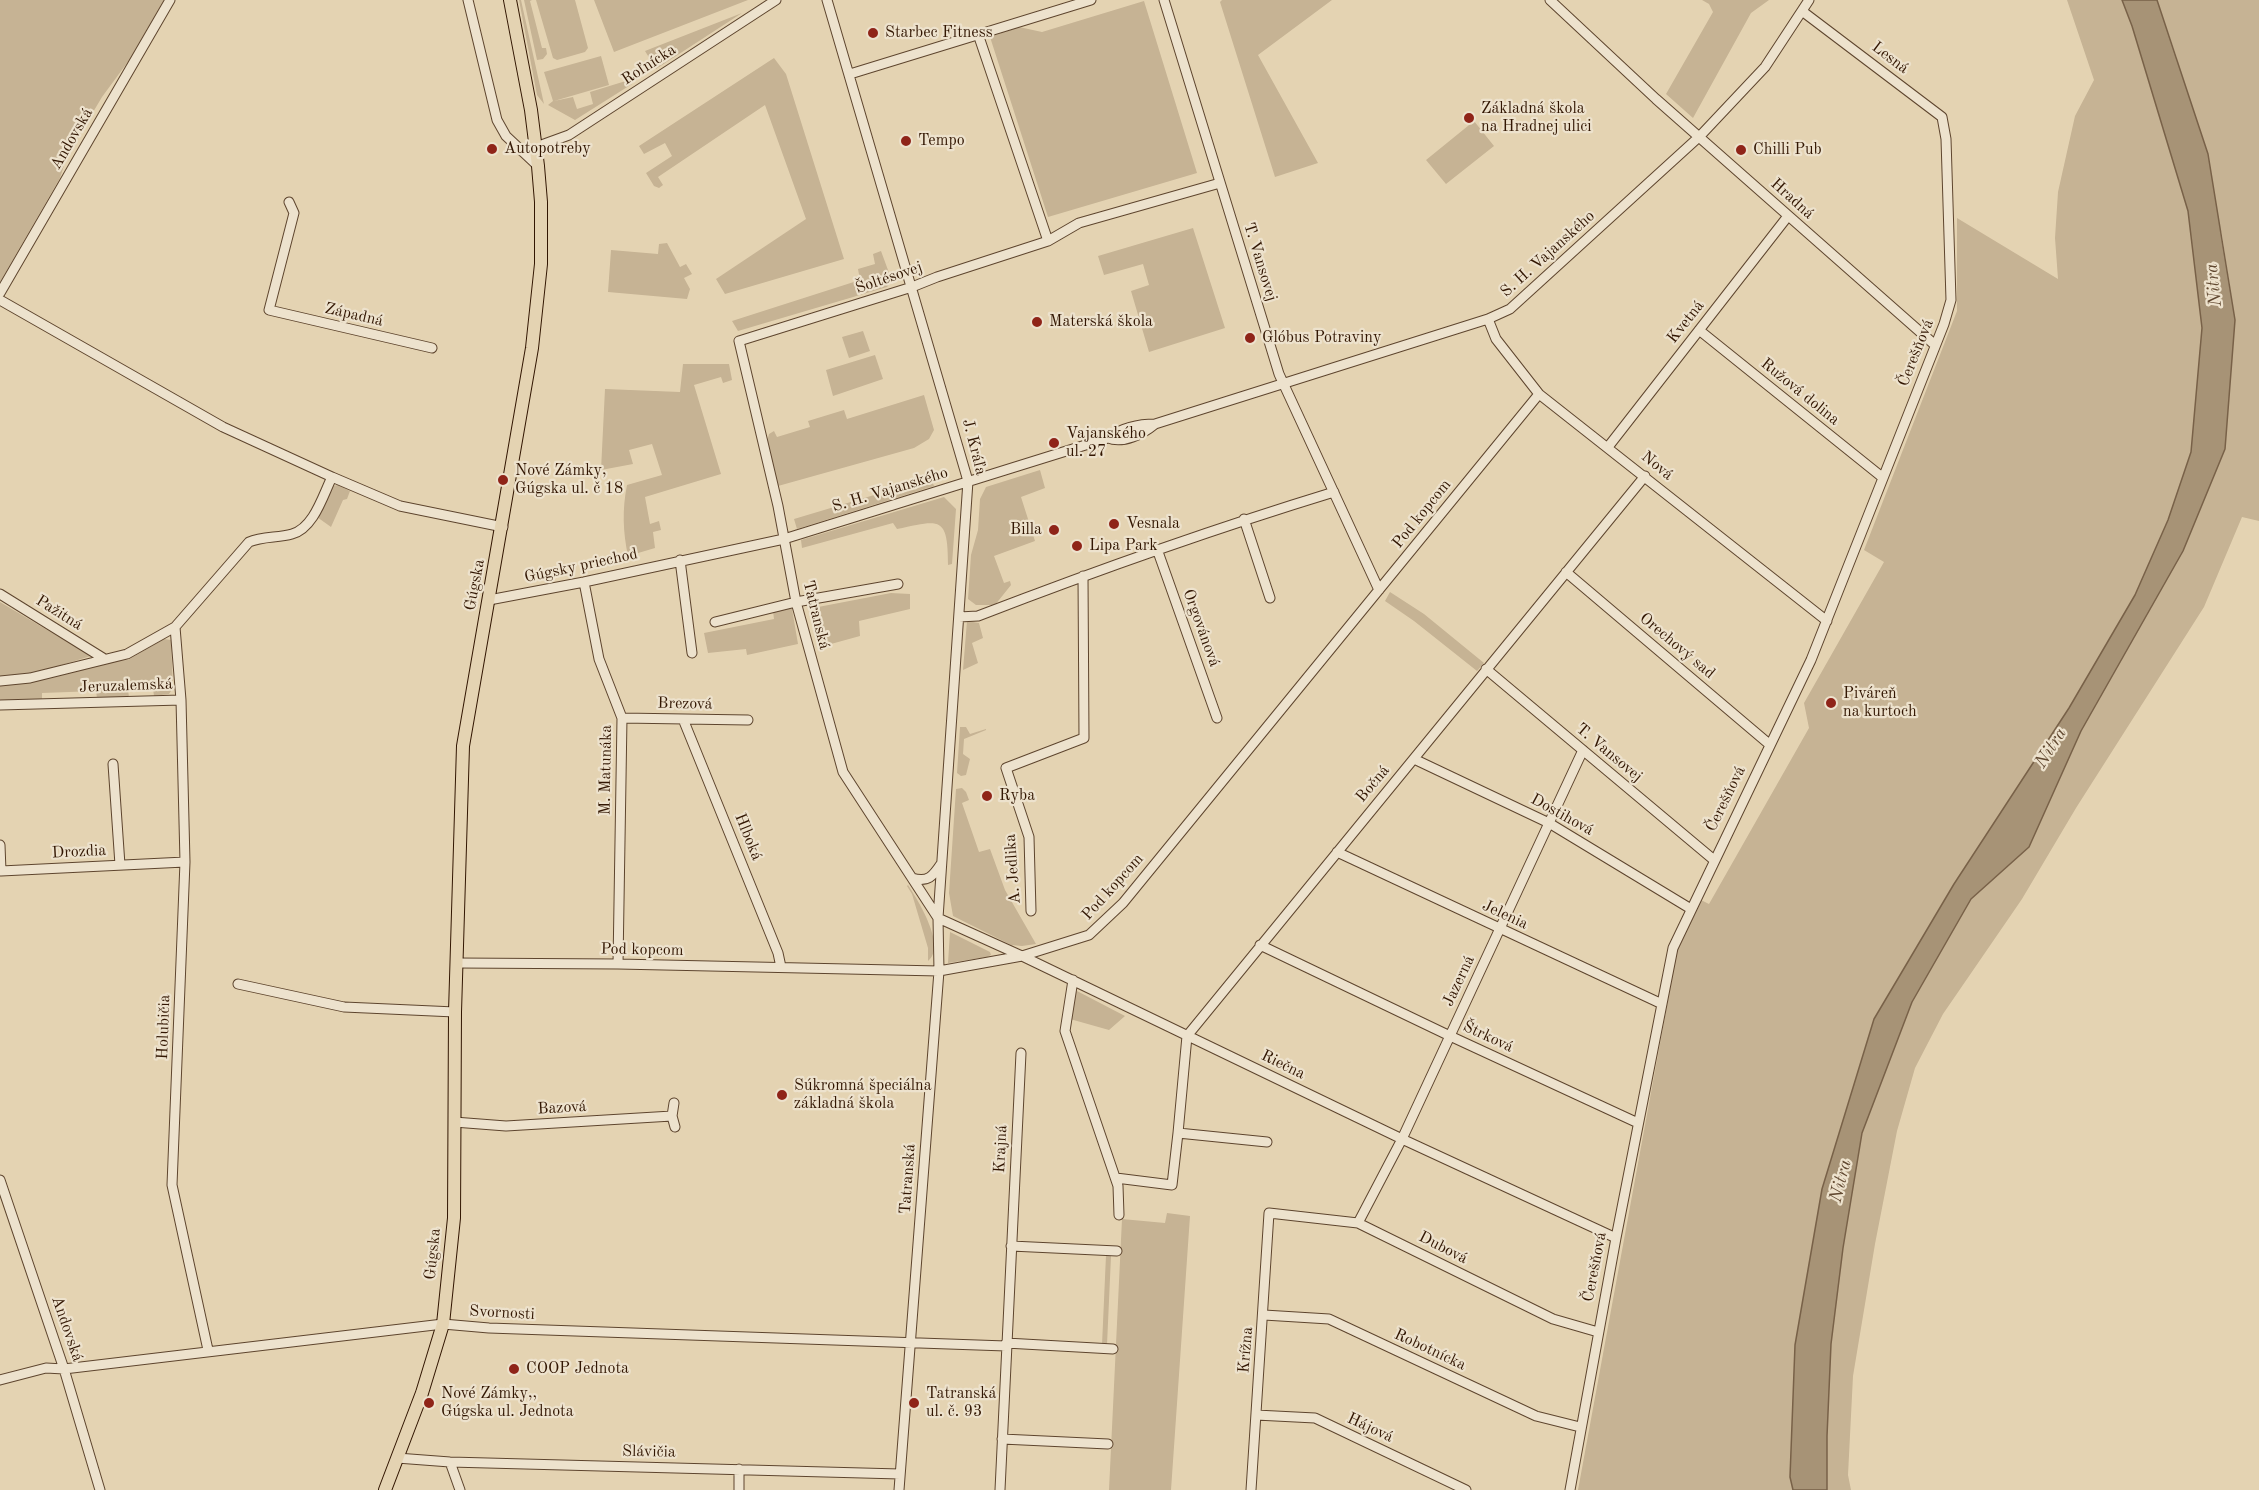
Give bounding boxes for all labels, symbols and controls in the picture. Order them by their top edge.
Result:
place label: Starbec Fitness [885,23,993,43]
marker: Starbec Fitness [866,26,880,40]
street label: Lesná [1868,38,1912,78]
street label: Roľnícka [618,40,680,90]
place label: Základná škola na Hradnej ulici [1481,99,1592,137]
street label: Andovská [47,105,97,173]
marker: Základná škola na Hradnej ulici [1462,111,1476,125]
place label: Tempo [918,131,965,151]
marker: Tempo [899,134,913,148]
place label: Autopotreby [504,139,591,159]
place label: Chilli Pub [1753,140,1822,160]
marker: Autopotreby [485,142,499,156]
marker: Chilli Pub [1734,143,1748,157]
street label: Hradná [1766,174,1818,224]
street label: S. H. Vajanského [1497,207,1599,301]
street label: T. Vansovej [1239,220,1281,304]
street label: Šoltésovej [853,258,925,298]
water label: Nitra [2201,262,2227,308]
street label: Kvetná [1663,297,1709,347]
street label: Západná [323,299,385,331]
place label: Materská škola [1049,312,1153,332]
marker: Materská škola [1030,315,1044,329]
street label: Čerešňová [1894,317,1938,389]
place label: Glóbus Potraviny [1262,328,1381,348]
marker: Glóbus Potraviny [1243,331,1257,345]
street label: Ružová dolina [1757,354,1843,430]
street label: J. Kráľa [958,417,990,477]
place label: Vajanského ul. 27 [1066,424,1146,462]
marker: Vajanského ul. 27 [1047,436,1061,450]
street label: Nová [1637,447,1677,485]
place label: Nové Zámky, Gúgska ul. č 18 [515,461,623,499]
street label: S. H. Vajanského [830,463,950,517]
marker: Nové Zámky, Gúgska ul. č 18 [496,473,510,487]
street label: Pod kopcom [1388,476,1456,552]
place label: Vesnala [1126,514,1180,534]
marker: Vesnala [1107,517,1121,531]
place label: Billa [1010,520,1042,540]
marker: Billa [1047,523,1061,537]
place label: Lipa Park [1089,536,1158,556]
marker: Lipa Park [1070,539,1084,553]
street label: Gúgsky priechod [523,545,639,587]
street label: Gúgska [461,558,489,612]
street label: Tatranská [798,579,834,651]
street label: Orgovánová [1178,587,1224,669]
street label: Pažitná [32,591,86,635]
street label: Orechový sad [1635,609,1719,683]
street label: Jeruzalemská [79,675,173,697]
place label: Piváreň na kurtoch [1843,684,1917,722]
street label: Brezová [657,694,713,714]
marker: Piváreň na kurtoch [1824,696,1838,710]
street label: T. Vansovej [1572,719,1646,787]
water label: Nitra [2030,724,2072,772]
street label: M. Matunáka [596,725,616,815]
street label: Bočná [1352,762,1394,806]
street label: Čerešňová [1702,763,1750,835]
place label: Ryba [999,786,1035,806]
marker: Ryba [980,789,994,803]
street label: Dostihová [1527,790,1597,840]
street label: Hlboká [730,811,766,863]
street label: A. Jedlika [1001,833,1025,905]
street label: Drozdia [51,841,107,863]
street label: Pod kopcom [1078,850,1148,924]
street label: Jelenia [1479,896,1531,934]
street label: Pod kopcom [600,940,684,960]
street label: Jazerná [1439,952,1479,1010]
street label: Holubičia [153,994,175,1060]
street label: Štrková [1460,1017,1516,1057]
street label: Riečna [1258,1046,1308,1084]
place label: Súkromná špeciálna základná škola [794,1076,932,1114]
marker: Súkromná špeciálna základná škola [775,1088,789,1102]
street label: Bazová [537,1097,587,1119]
street label: Krajná [990,1124,1012,1174]
street label: Tatranská [896,1143,920,1215]
water label: Nitra [1825,1157,1857,1205]
street label: Gúgska [421,1227,445,1281]
street label: Dubová [1415,1228,1471,1268]
street label: Čerešňová [1579,1230,1611,1304]
street label: Andovská [47,1294,87,1364]
street label: Svornosti [469,1302,535,1324]
street label: Robotnícka [1391,1325,1469,1375]
street label: Krížna [1234,1326,1258,1374]
place label: COOP Jednota [526,1359,629,1379]
marker: COOP Jednota [507,1362,521,1376]
place label: Nové Zámky,, Gúgska ul. Jednota [441,1384,574,1422]
place label: Tatranská ul. č. 93 [926,1384,996,1422]
marker: Nové Zámky,, Gúgska ul. Jednota [422,1396,436,1410]
marker: Tatranská ul. č. 93 [907,1396,921,1410]
street label: Hájová [1344,1409,1396,1447]
street label: Slávičia [622,1442,676,1462]

